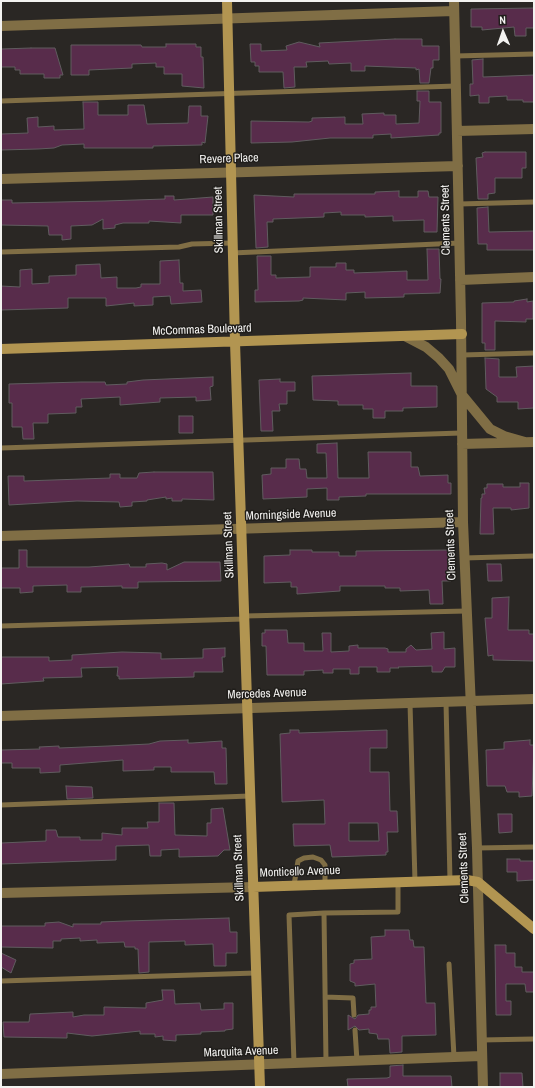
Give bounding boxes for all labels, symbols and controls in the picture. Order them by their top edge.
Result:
north arrow [483,12,523,52]
text: N [499,13,506,27]
street label: Revere Place [199,151,259,167]
street label: Clements Street [438,185,454,255]
street label: Skillman Street [211,187,227,253]
street label: McCommas Boulevard [152,321,252,339]
street label: Morningside Avenue [245,506,337,524]
street label: Clements Street [443,509,459,581]
street label: Skillman Street [221,511,237,579]
street label: Mercedes Avenue [227,685,307,703]
street label: Clements Street [456,832,472,904]
street label: Skillman Street [231,834,247,902]
street label: Monticello Avenue [259,863,341,881]
street label: Marquita Avenue [203,1043,279,1061]

